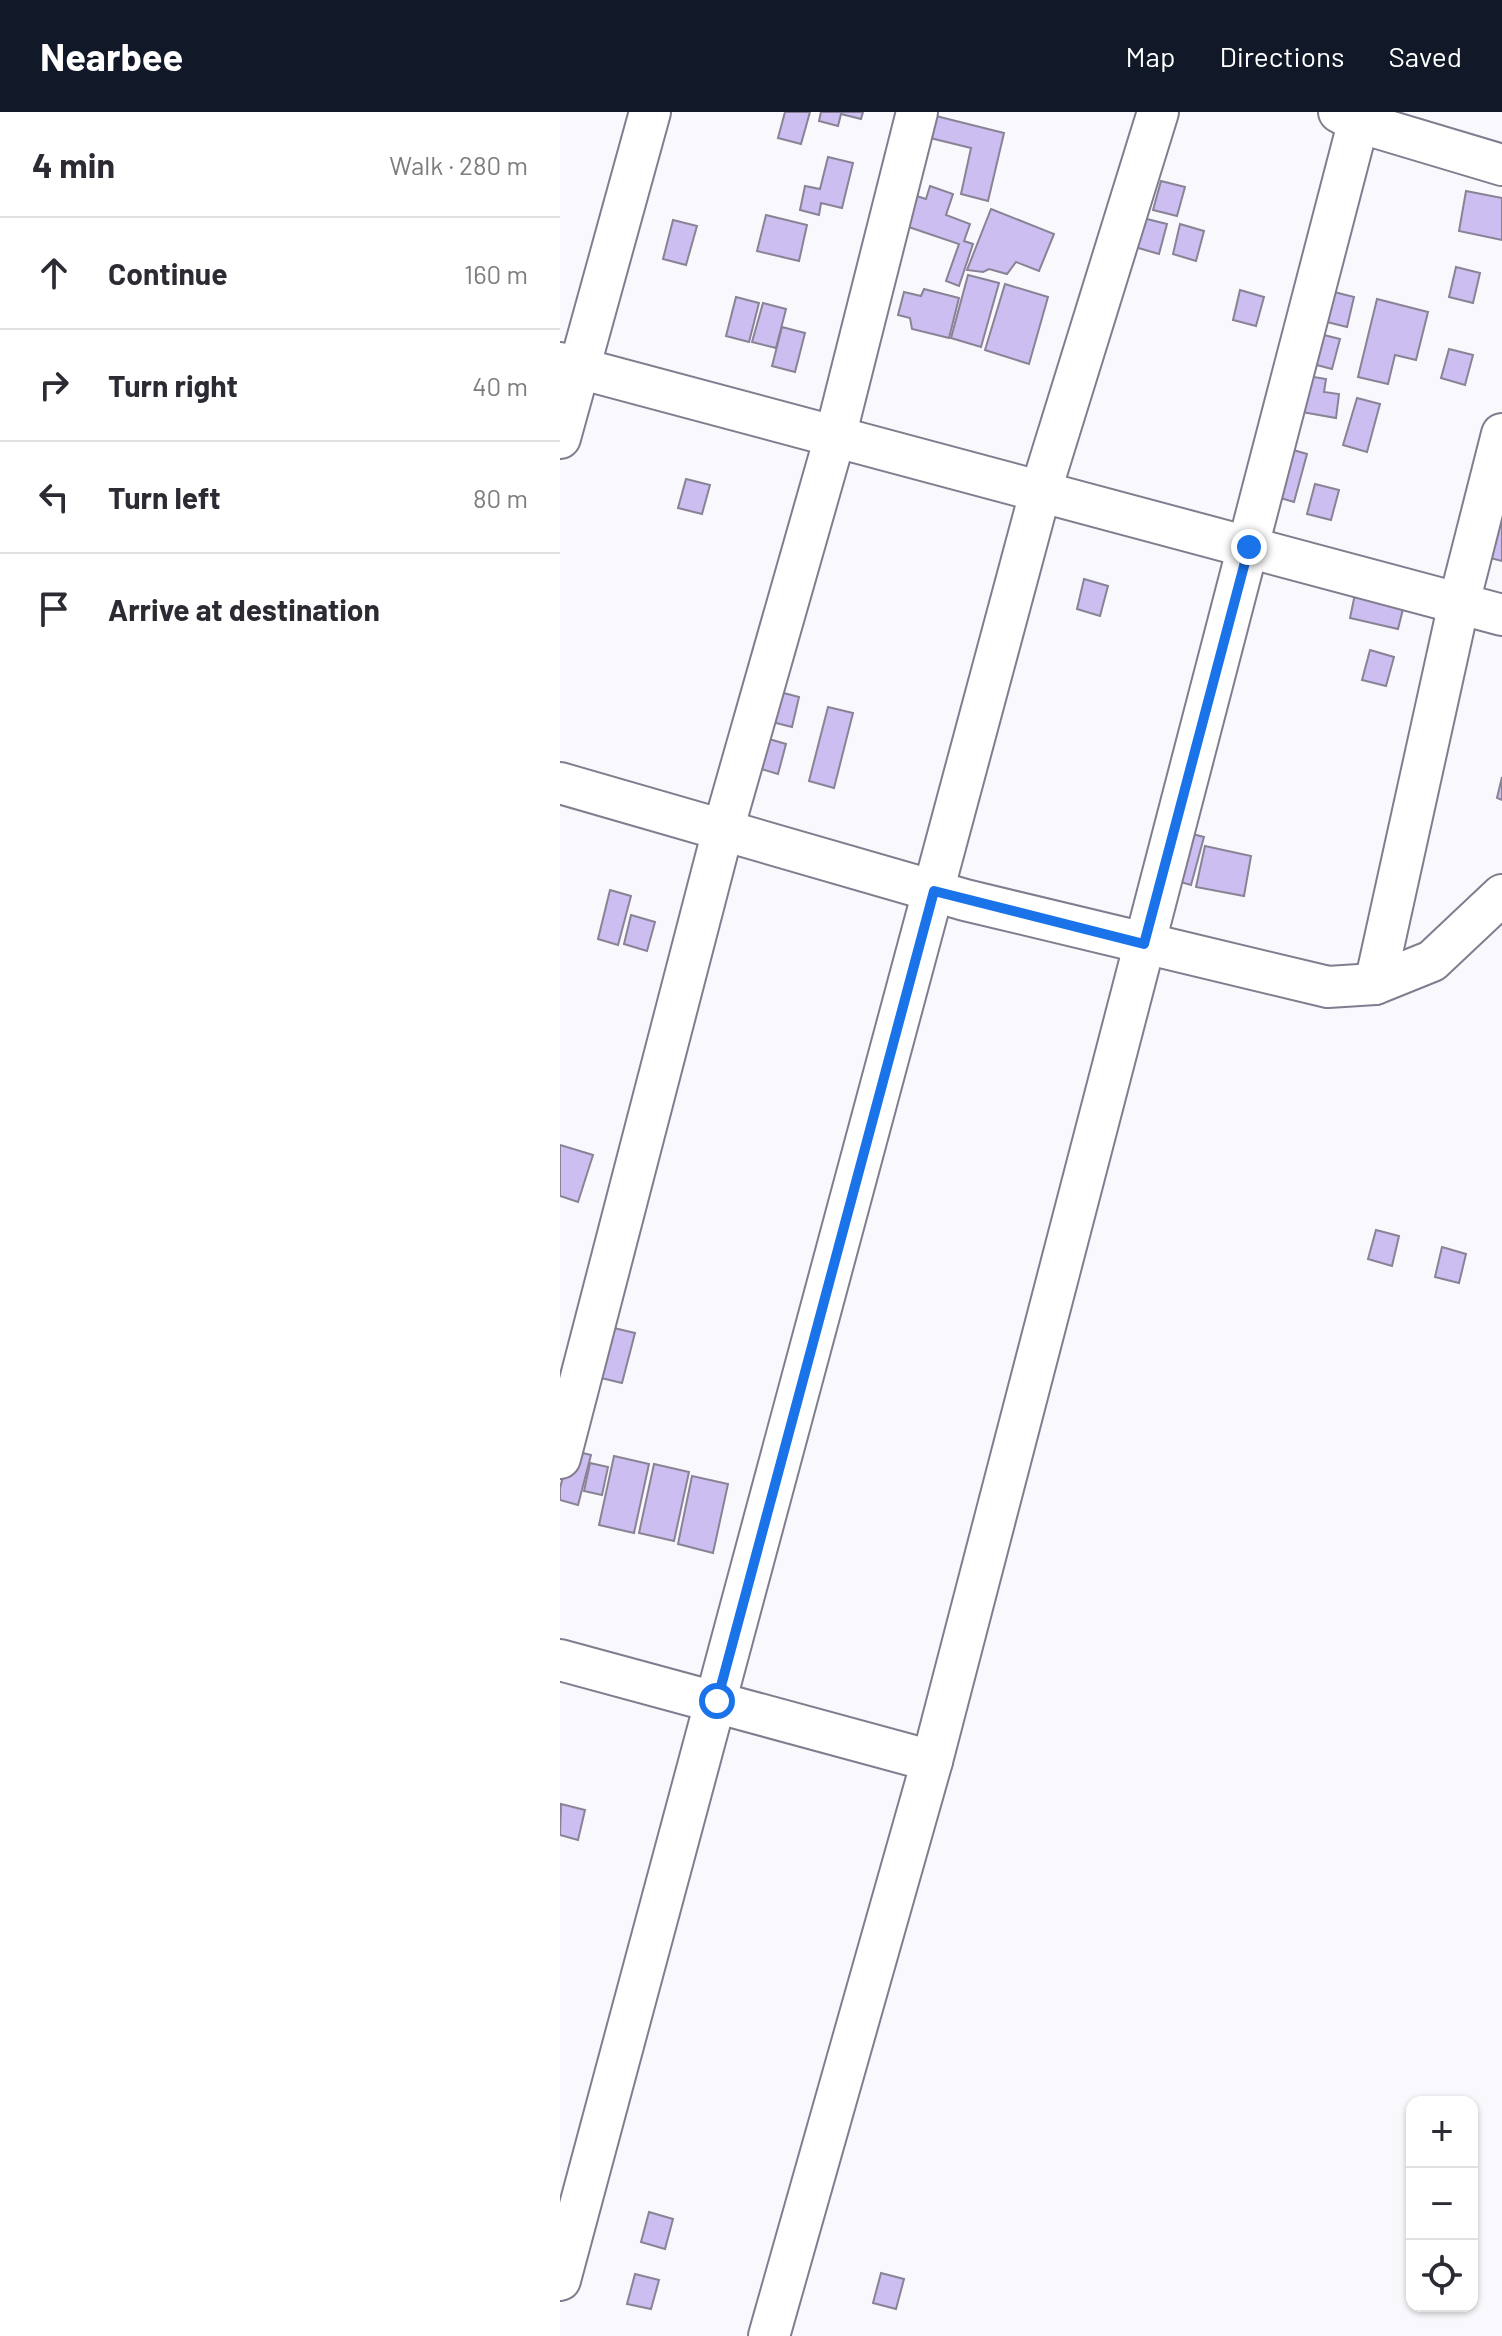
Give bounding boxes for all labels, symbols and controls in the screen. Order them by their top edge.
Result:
text: Nearbee [40,33,183,79]
text: Map [1126,39,1175,73]
text: Directions [1219,39,1345,73]
text: Saved [1389,39,1462,73]
text: 4 min [32,144,115,185]
text: Walk · 280 m [389,149,528,180]
icon: ahead [32,251,76,295]
text: Continue [108,255,228,291]
text: 160 m [464,258,528,289]
icon: right [32,363,76,407]
text: Turn right [108,367,238,403]
text: 40 m [472,370,528,401]
icon: left [32,475,76,519]
text: Turn left [108,479,221,515]
text: 80 m [473,482,528,513]
route end [1231,529,1267,565]
icon: arrive [32,587,76,631]
text: Arrive at destination [108,591,380,627]
route start [699,1683,735,1719]
map controls [1406,2096,1478,2312]
button: + [1406,2096,1478,2168]
button: − [1406,2168,1478,2240]
button: locate [1406,2240,1478,2312]

